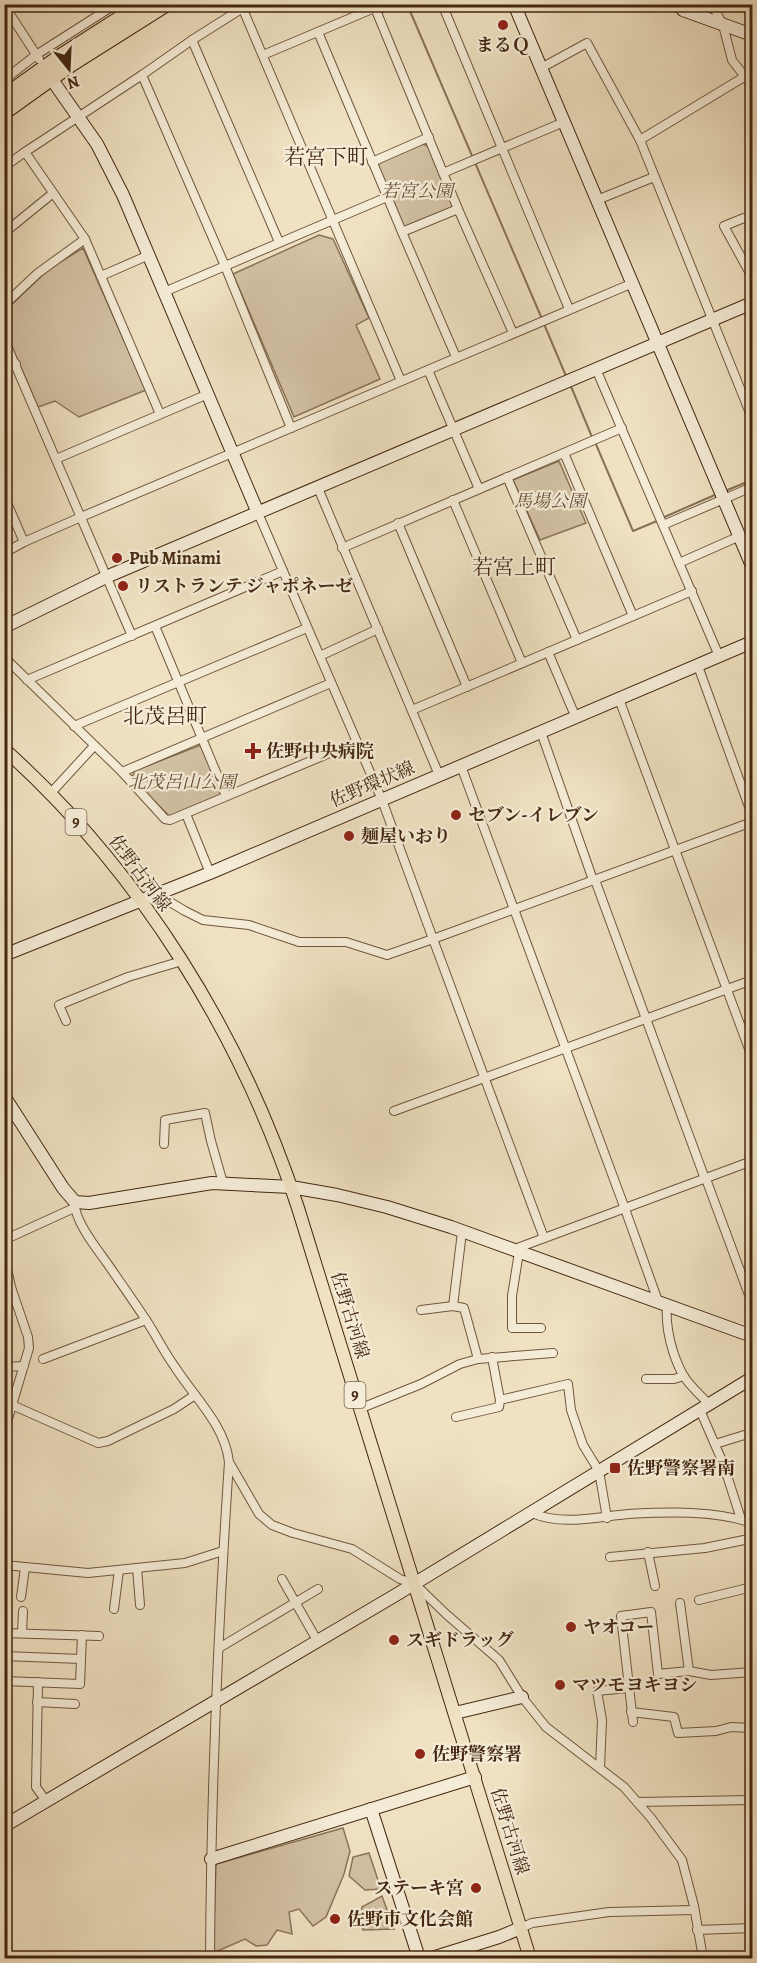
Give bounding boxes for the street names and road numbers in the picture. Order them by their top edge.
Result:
street label: 佐野環状線 [326,755,418,813]
road number: 9 [66,809,86,835]
street label: 佐野古河線 [103,830,177,916]
street label: 佐野古河線 [325,1268,375,1362]
road number: 9 [344,1382,366,1408]
street label: 佐野古河線 [485,1784,535,1878]

